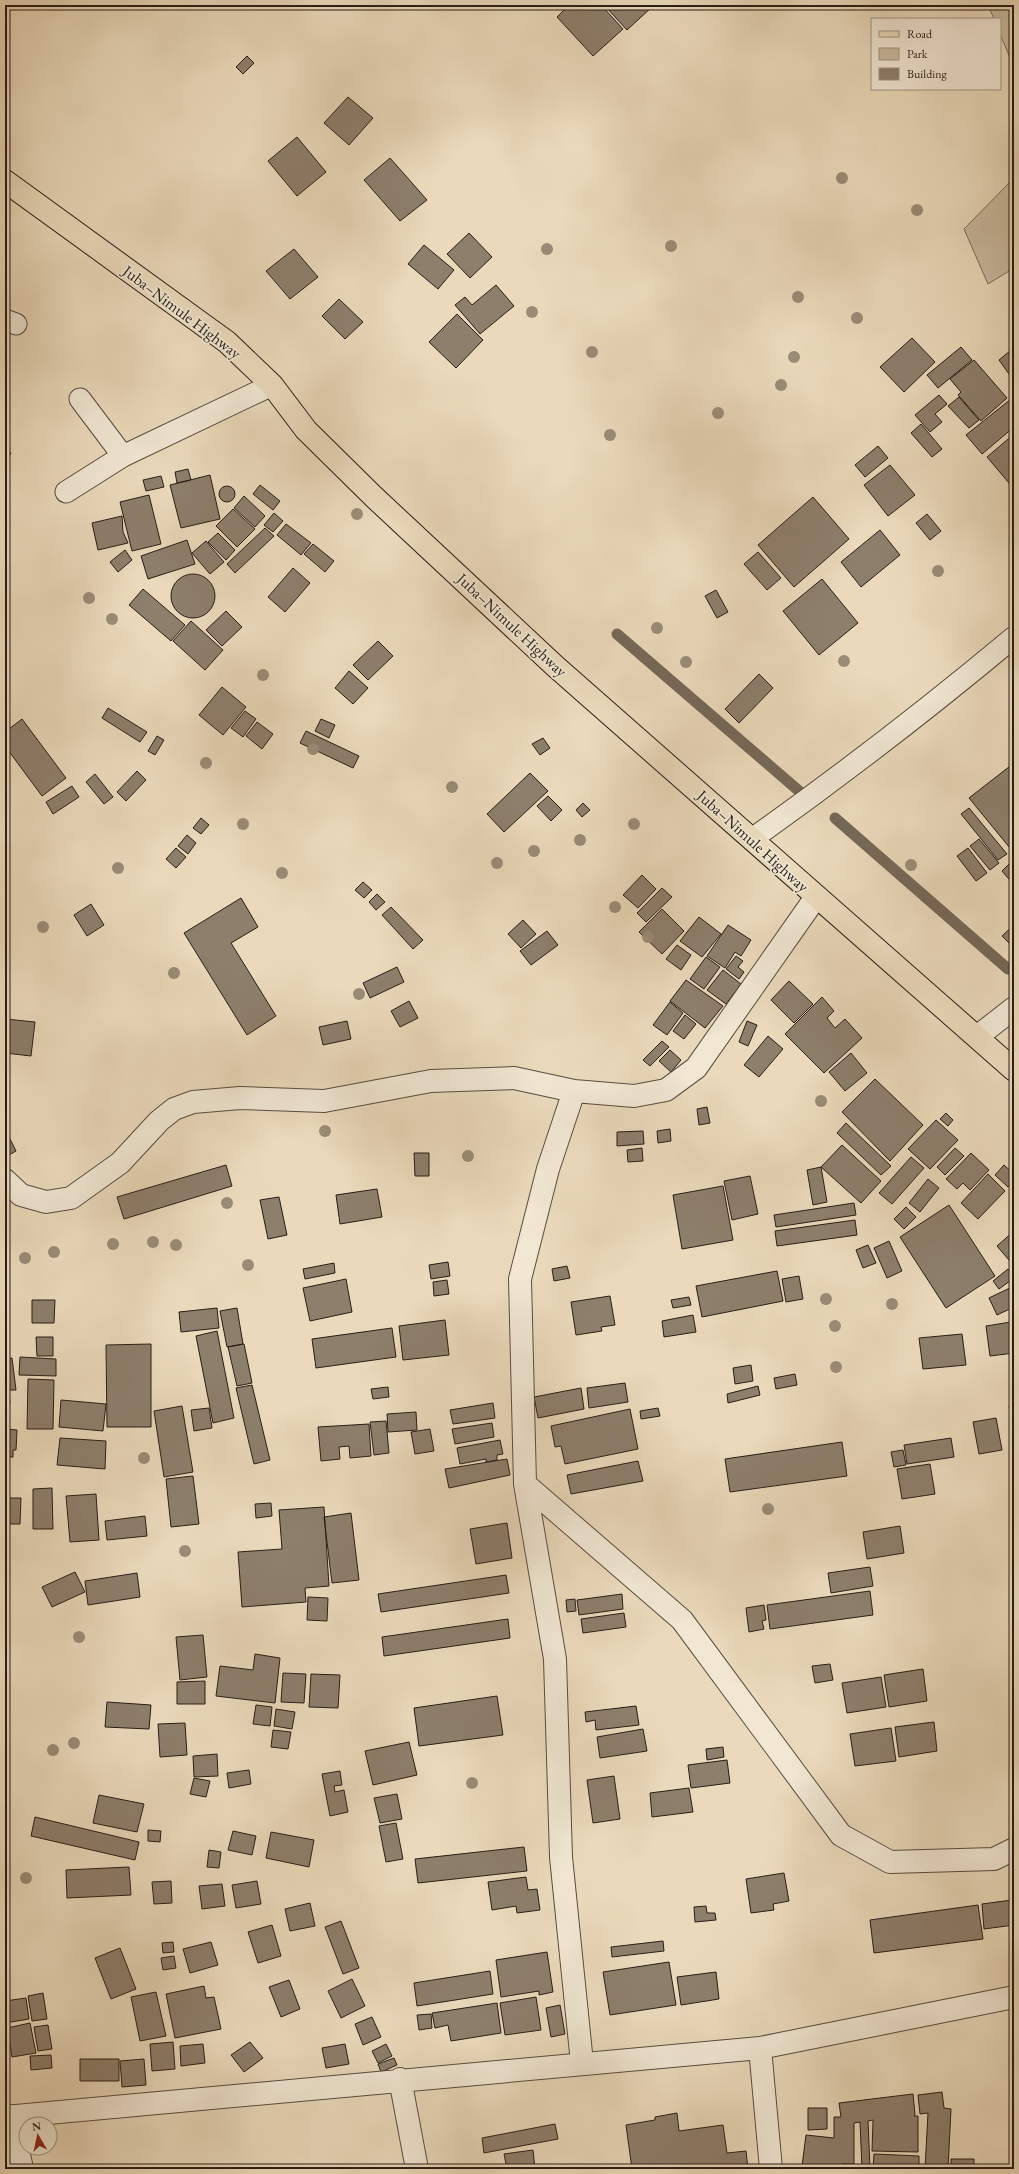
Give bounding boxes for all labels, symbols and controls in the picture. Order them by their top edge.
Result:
legend [871,18,1001,90]
text: Road [907,26,933,42]
text: Park [907,46,928,62]
text: Building [907,66,948,82]
street label: Juba–Nimule Highway [117,259,246,364]
street label: Juba–Nimule Highway [451,567,572,682]
street label: Juba–Nimule Highway [691,784,814,897]
north arrow [18,2116,58,2156]
text: N [31,2118,42,2134]

